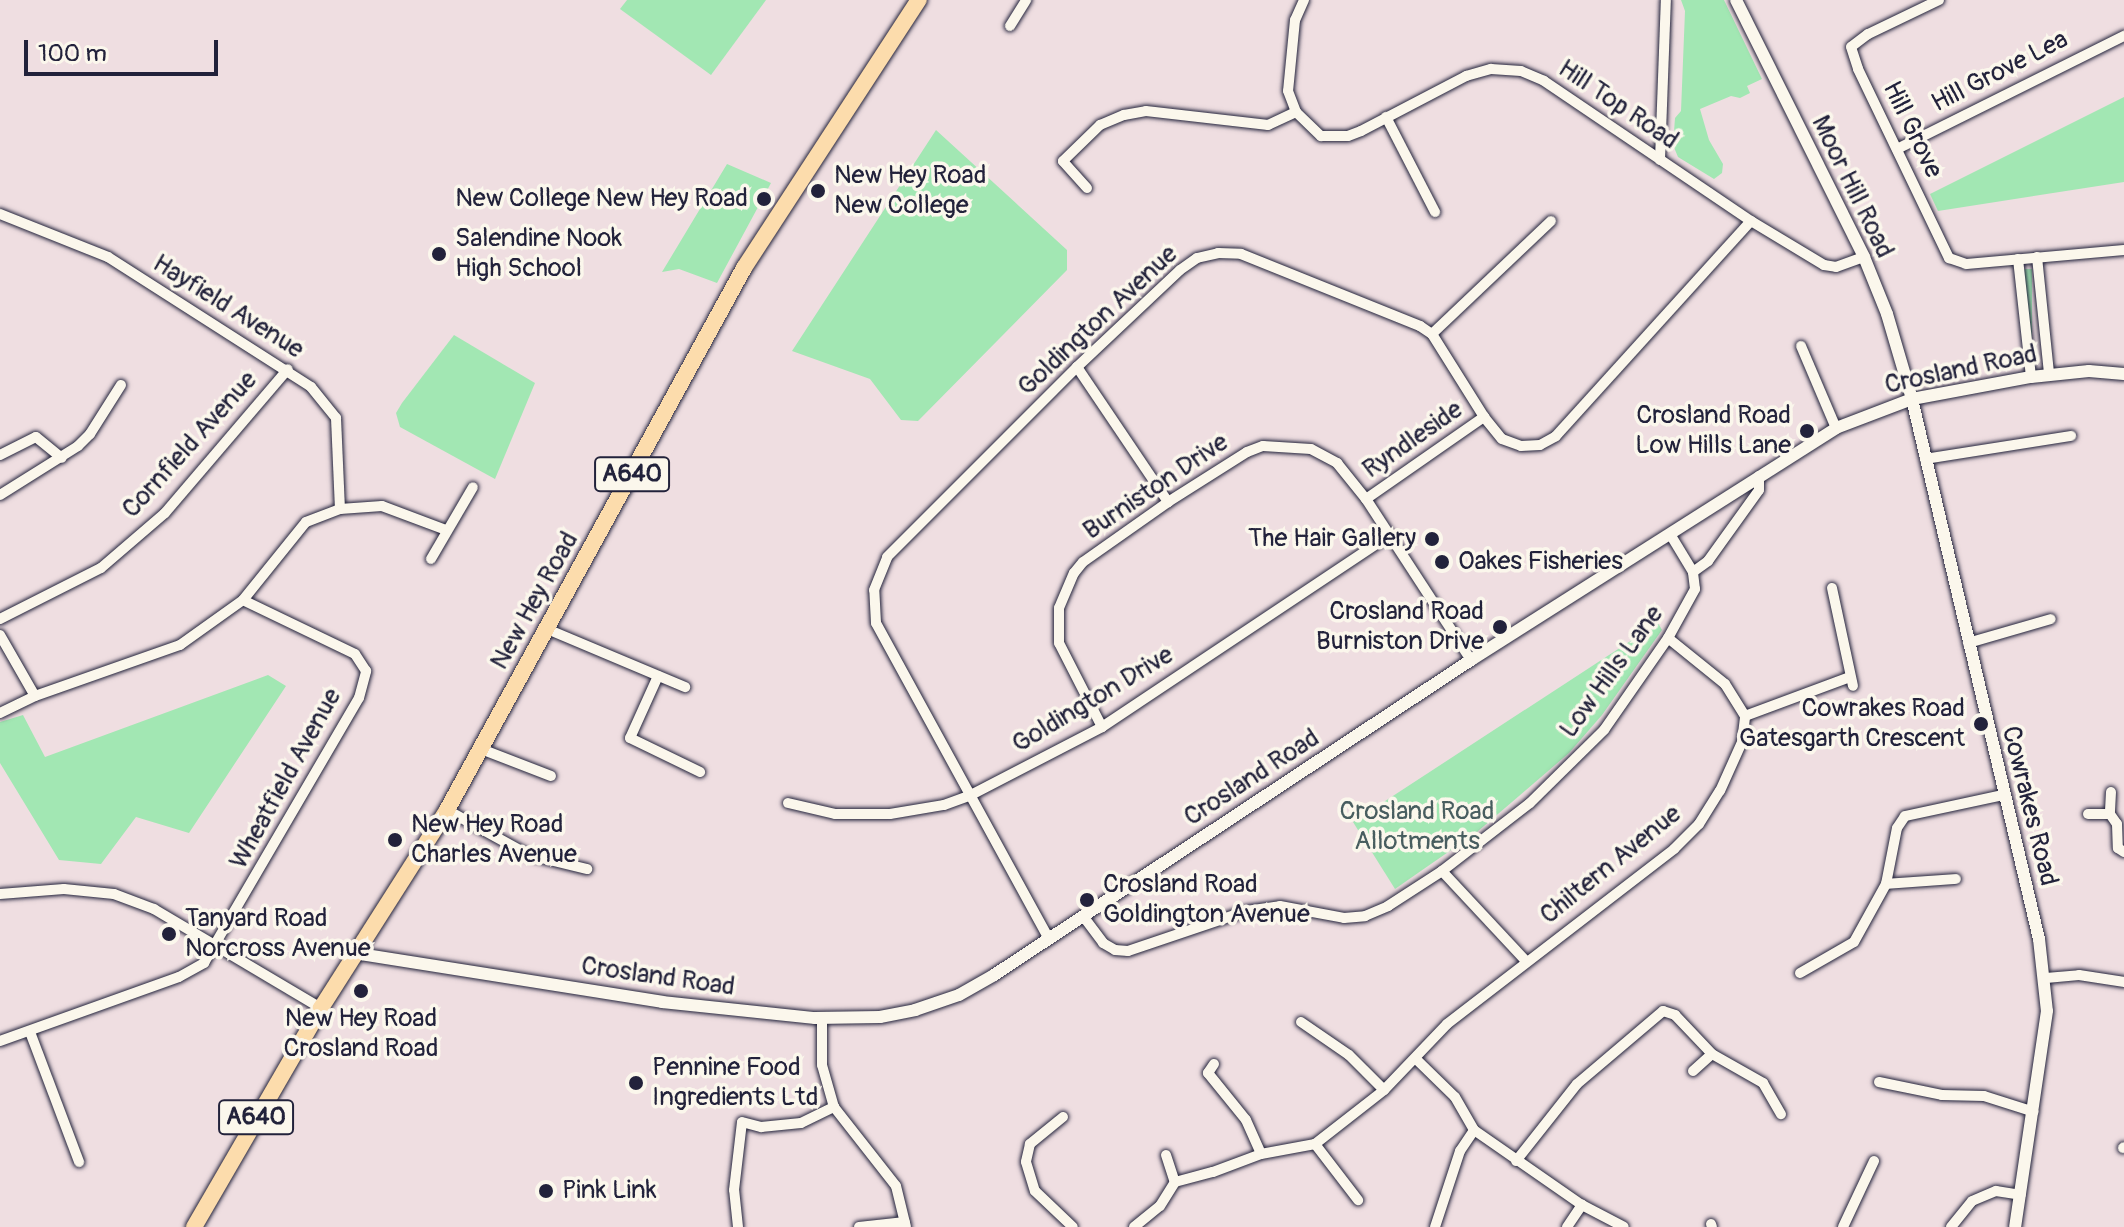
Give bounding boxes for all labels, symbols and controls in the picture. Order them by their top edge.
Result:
scale bar [28,24,222,74]
street label: Hill Grove Lea [1927,24,2073,120]
text: 100 m [38,39,107,68]
street label: Hill Top Road [1552,53,1684,157]
street label: Hill Grove [1875,77,1949,183]
street label: Moor Hill Road [1804,111,1900,263]
place label: New Hey Road New College [834,160,986,222]
marker: New Hey Road New College [809,182,827,200]
place label: New College New Hey Road [455,183,748,215]
marker: New College New Hey Road [755,190,773,208]
place label: Salendine Nook High School [455,223,622,284]
street label: Goldington Avenue [1012,239,1184,403]
marker: Salendine Nook High School [430,245,448,263]
street label: Hayfield Avenue [147,248,309,366]
street label: Crosland Road [1882,339,2040,401]
street label: Cornfield Avenue [116,365,264,525]
street label: Ryndleside [1357,394,1469,486]
place label: Crosland Road Low Hills Lane [1635,400,1791,462]
marker: Crosland Road Low Hills Lane [1798,422,1816,440]
street label: Burniston Drive [1078,427,1234,547]
road number: A640 [594,454,670,494]
place label: The Hair Gallery [1248,523,1416,555]
street label: New Hey Road [484,527,586,675]
marker: The Hair Gallery [1423,530,1441,548]
place label: Oakes Fisheries [1458,546,1623,578]
marker: Oakes Fisheries [1433,553,1451,571]
place label: Crosland Road Burniston Drive [1316,596,1484,658]
street label: Low Hills Lane [1554,600,1670,744]
marker: Crosland Road Burniston Drive [1491,618,1509,636]
street label: Goldington Drive [1007,640,1179,760]
street label: Wheatfield Avenue [224,683,348,875]
place label: Cowrakes Road Gatesgarth Crescent [1739,693,1965,754]
marker: Cowrakes Road Gatesgarth Crescent [1972,715,1990,733]
street label: Crosland Road [1179,723,1325,833]
street label: Cowrakes Road [1994,723,2064,889]
park label: Crosland Road Allotments [1340,796,1494,858]
street label: Chiltern Avenue [1534,799,1688,931]
place label: New Hey Road Charles Avenue [411,809,577,870]
marker: New Hey Road Charles Avenue [386,831,404,849]
place label: Crosland Road Goldington Avenue [1103,869,1310,930]
marker: Crosland Road Goldington Avenue [1078,891,1096,909]
place label: Tanyard Road Norcross Avenue [185,903,371,964]
marker: Tanyard Road Norcross Avenue [160,925,178,943]
street label: Crosland Road [579,951,737,1003]
marker: New Hey Road Crosland Road [352,982,370,1000]
place label: New Hey Road Crosland Road [284,1003,438,1064]
place label: Pennine Food Ingredients Ltd [652,1052,818,1114]
marker: Pennine Food Ingredients Ltd [627,1074,645,1092]
road number: A640 [218,1097,294,1137]
place label: Pink Link [562,1175,657,1207]
marker: Pink Link [537,1182,555,1200]

